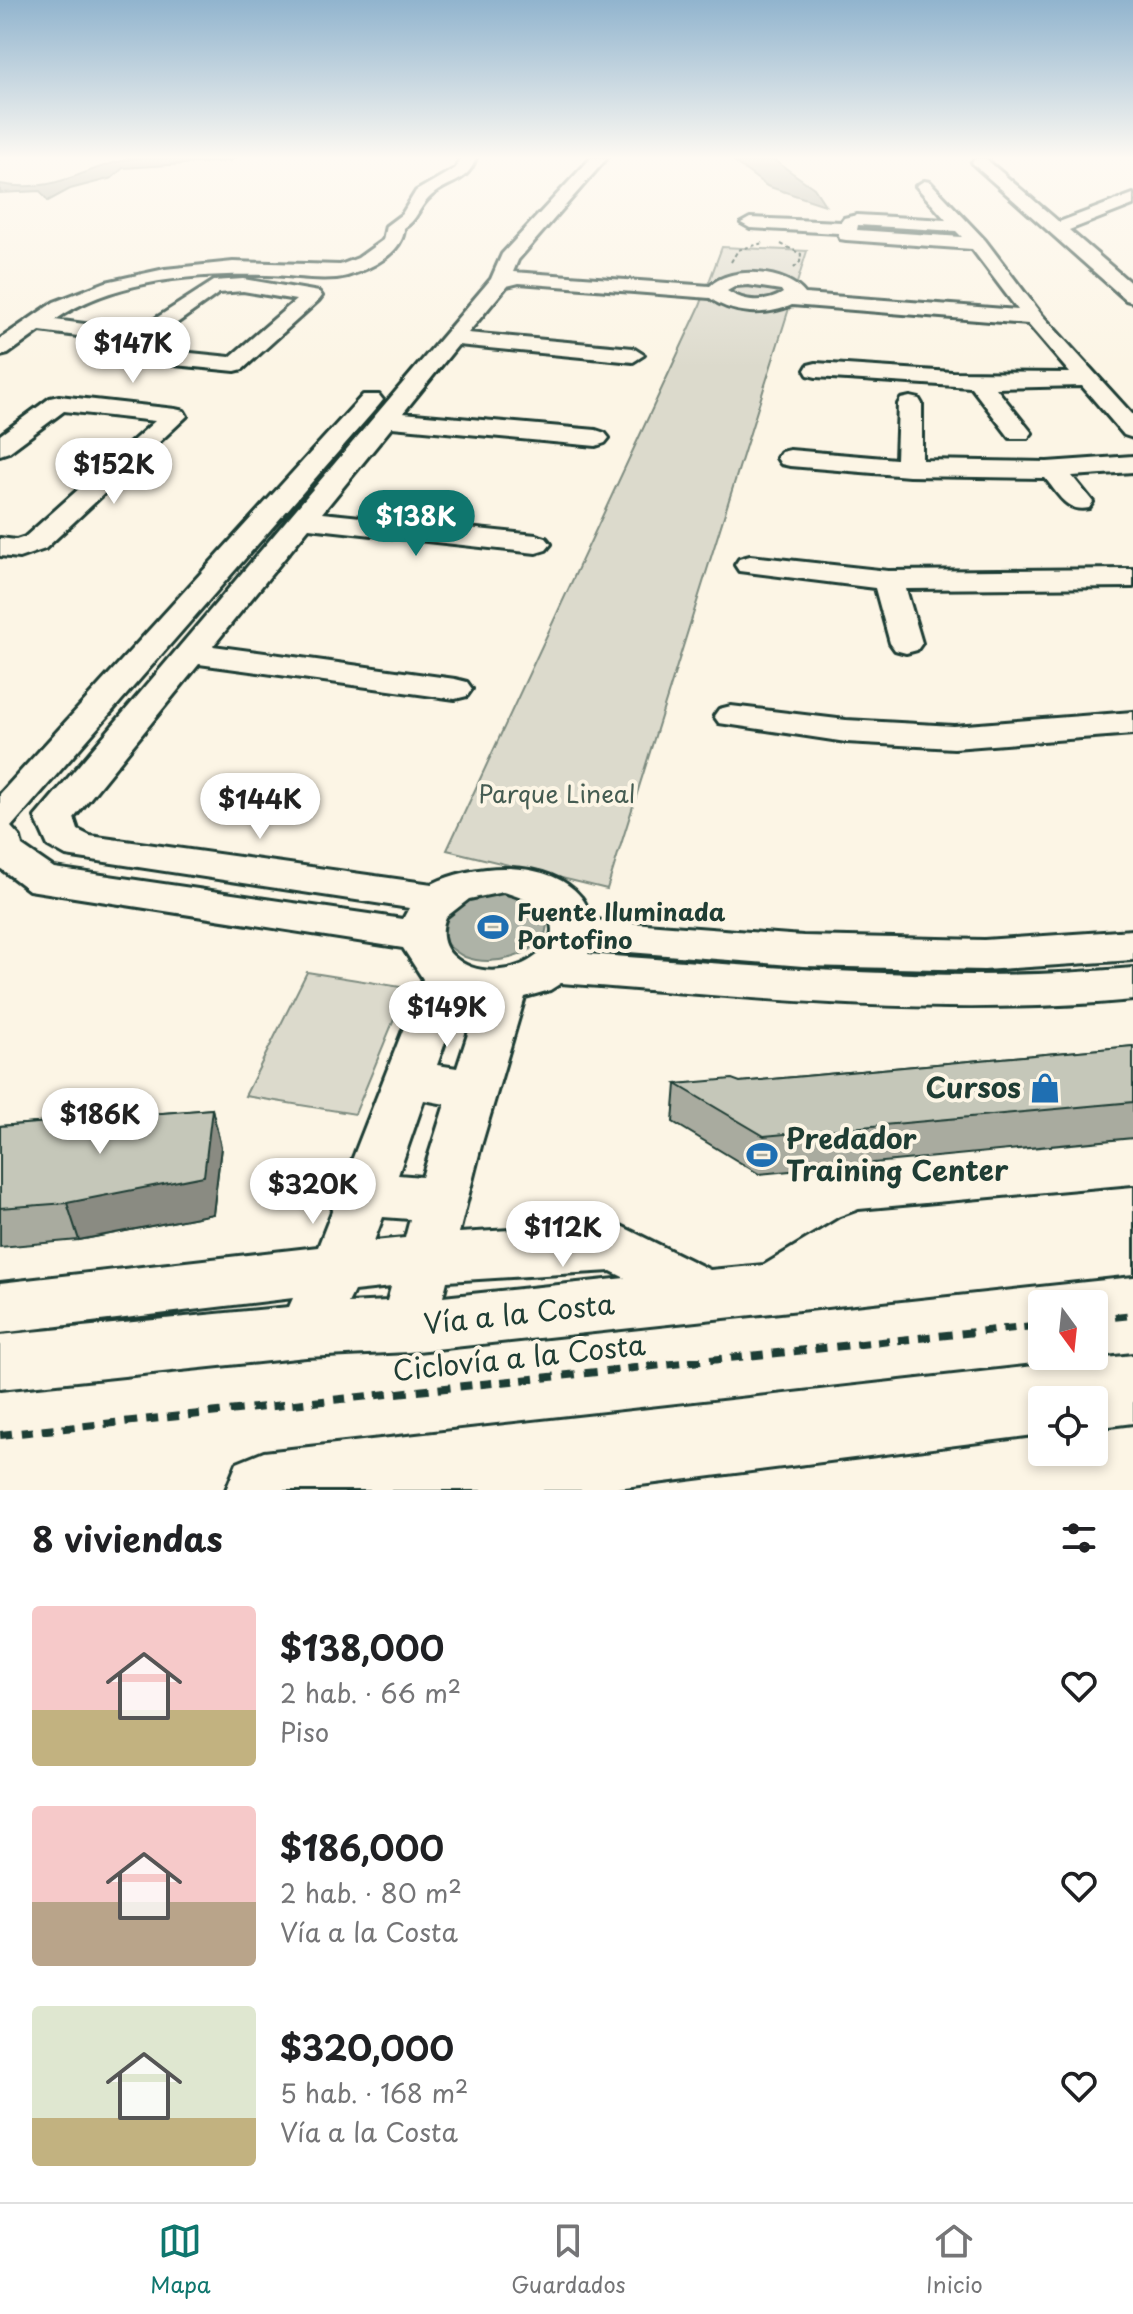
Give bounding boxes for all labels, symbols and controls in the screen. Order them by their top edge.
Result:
pin: $147K [77,317,189,385]
text: $147K [94,323,173,362]
pin: $152K [58,438,170,506]
text: $152K [73,444,155,483]
pin: $138K [360,490,472,558]
text: $138K [376,496,456,535]
pin: $144K [204,773,316,841]
park label: Parque Lineal [479,775,635,811]
text: $144K [218,779,302,818]
place label: Fuente Iluminada Portofino [517,893,726,957]
sports icon: Fuente Iluminada Portofino [476,910,510,944]
pin: $149K [391,981,503,1049]
text: $149K [407,987,487,1026]
place label: Cursos [926,1065,1021,1108]
shop icon: Cursos [1028,1071,1062,1105]
pin: $186K [44,1088,156,1156]
text: $186K [60,1094,140,1133]
place label: Predador Training Center [786,1116,1009,1191]
sports icon: Predador Training Center [745,1138,779,1172]
pin: $320K [257,1158,369,1226]
text: $320K [268,1164,358,1203]
pin: $112K [507,1201,619,1269]
text: $112K [524,1207,602,1246]
street label: Vía a la Costa [421,1281,617,1344]
north arrow [1028,1290,1108,1370]
map controls [1028,1290,1108,1466]
street label: Ciclovía a la Costa [390,1322,648,1391]
button: locate [1028,1386,1108,1466]
text: 8 viviendas [32,1512,223,1564]
icon: filters [1057,1516,1101,1560]
text: $138,000 [280,1621,444,1673]
icon: home [96,1638,192,1734]
icon: heart [1057,1664,1101,1708]
text: 2 hab. · 66 m² [280,1673,461,1712]
text: Piso [280,1712,329,1751]
text: $186,000 [280,1821,444,1873]
icon: home [96,1838,192,1934]
icon: heart [1057,1864,1101,1908]
text: 2 hab. · 80 m² [280,1873,462,1912]
text: Vía a la Costa [280,1912,458,1951]
text: $320,000 [280,2021,454,2073]
icon: home [96,2038,192,2134]
icon: heart [1057,2064,1101,2108]
text: 5 hab. · 168 m² [280,2073,468,2112]
text: Vía a la Costa [280,2112,458,2151]
tab: Mapa [150,2219,211,2300]
tab: Guardados [511,2219,626,2300]
tab: Inicio [926,2219,983,2300]

